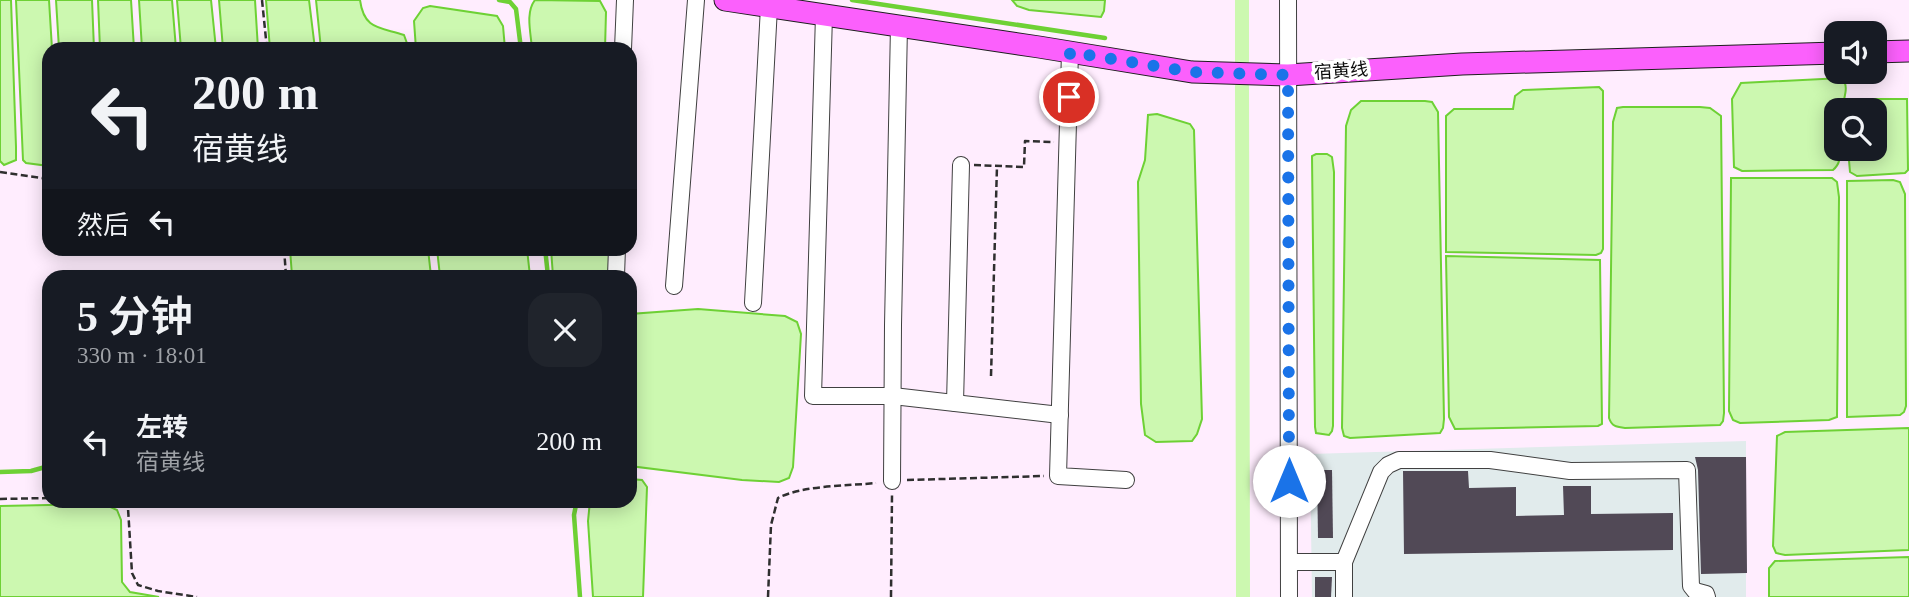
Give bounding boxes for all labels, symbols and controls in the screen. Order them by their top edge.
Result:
map controls [1824,21,1887,161]
button: sound [1824,21,1887,84]
street label: 宿黄线 [1313,59,1369,83]
text: 200 m [192,65,319,120]
pin [1039,67,1099,127]
icon: left [77,70,168,161]
icon: arrive [1050,78,1088,116]
button: search [1824,98,1887,161]
text: 宿黄线 [192,131,288,167]
icon: left [143,203,181,241]
text: 然后 [77,211,129,240]
button: close [528,293,602,367]
text: 5 分钟 [77,294,193,340]
text: 330 m · 18:01 [77,343,207,368]
text: 左转 [136,413,188,442]
icon: left [77,423,115,461]
text: 200 m [536,427,602,456]
position arrow [1252,444,1326,518]
text: 宿黄线 [136,450,205,475]

